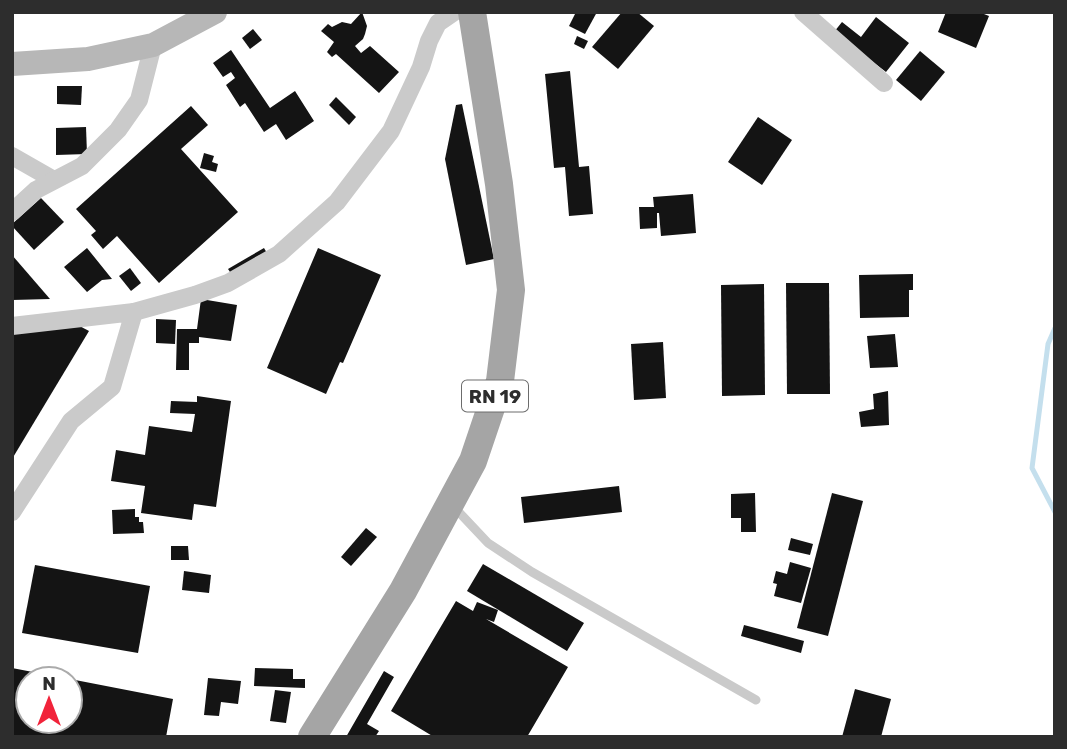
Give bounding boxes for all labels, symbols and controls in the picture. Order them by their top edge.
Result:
road number: RN 19 [462,380,528,412]
north arrow [14,665,84,735]
text: N [42,672,56,695]

